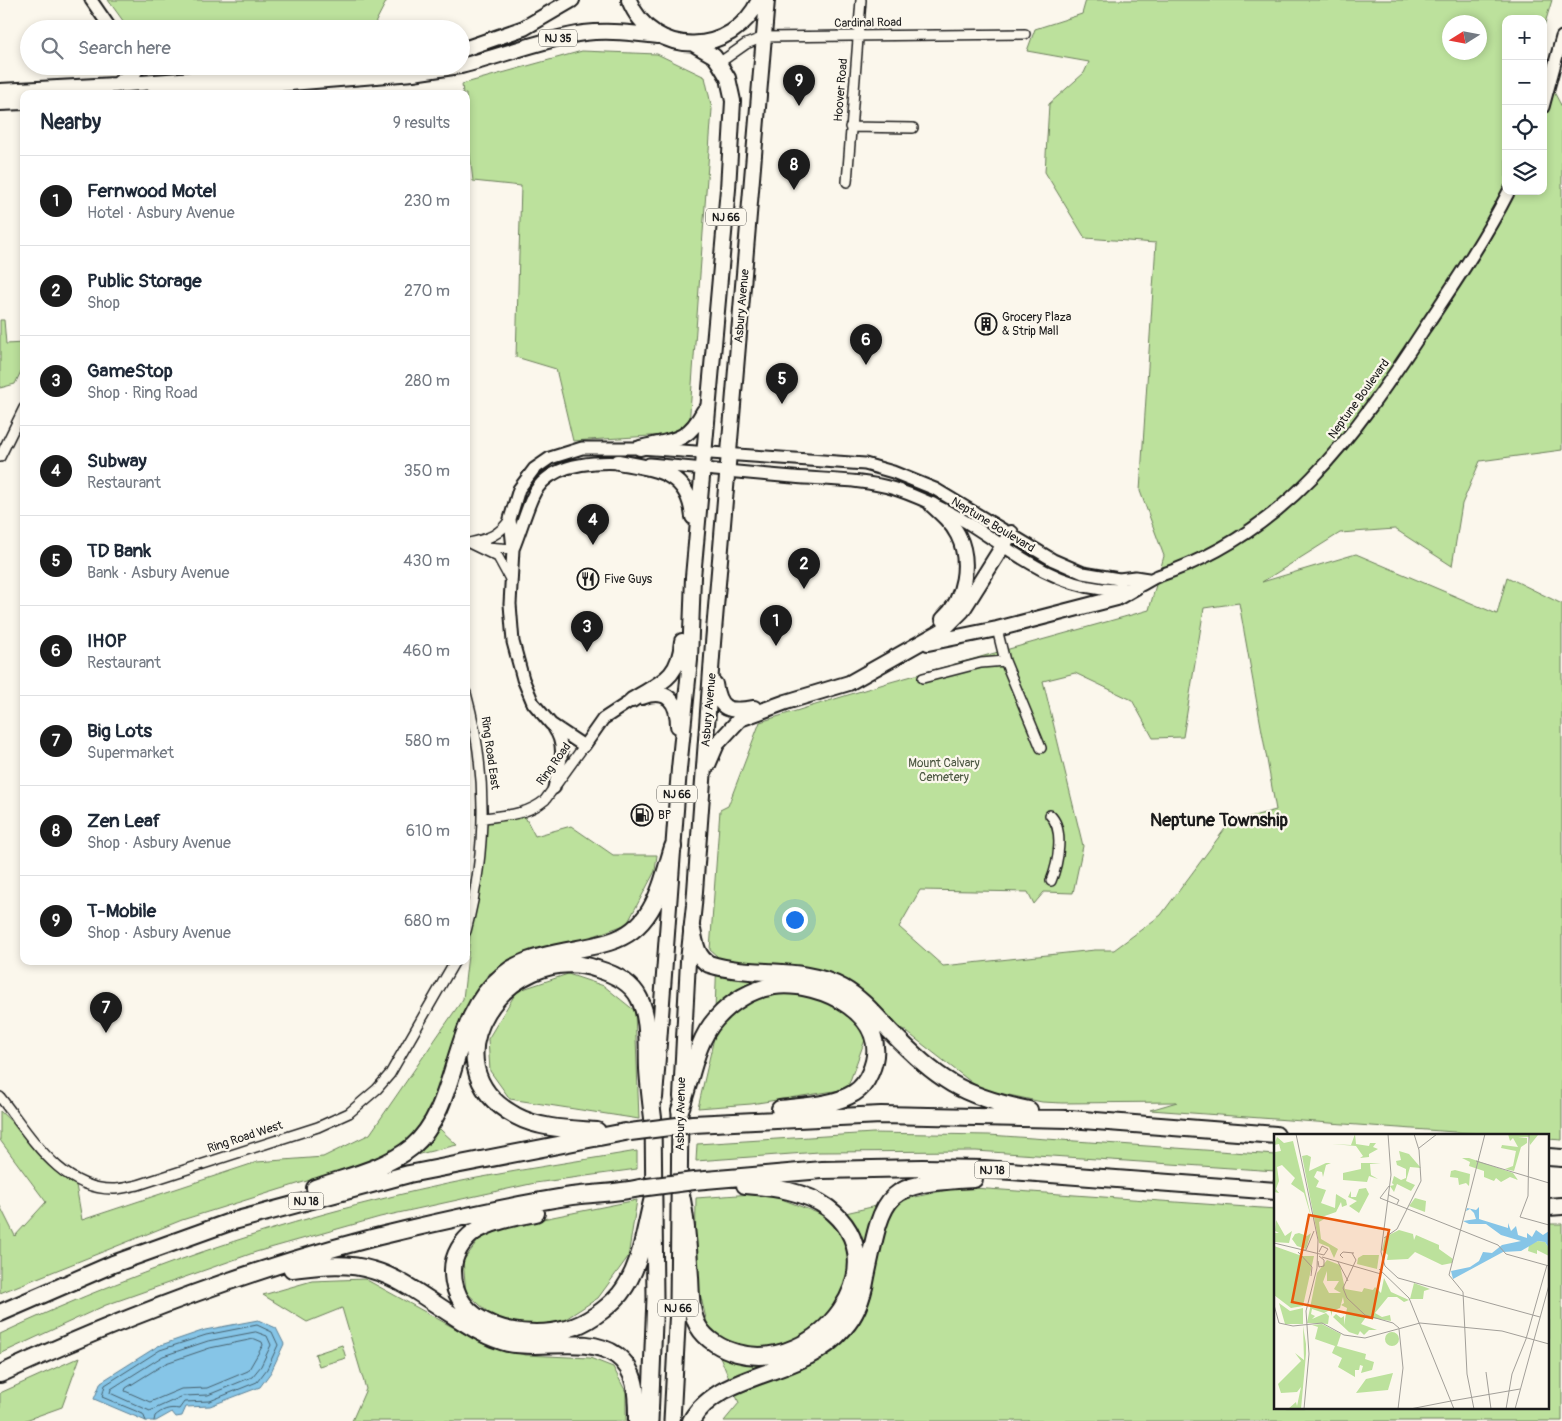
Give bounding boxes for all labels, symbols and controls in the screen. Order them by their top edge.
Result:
street label: Cardinal Road [834,15,902,31]
north arrow [1442,15,1487,60]
map controls [1502,15,1547,195]
button: + [1502,15,1547,60]
search box [20,20,470,75]
road number: NJ 35 [539,29,577,46]
icon: search [38,34,66,62]
text: Search here [78,36,171,60]
street label: Hoover Road [831,58,851,122]
button: − [1502,60,1547,105]
pin: 9 [783,65,815,106]
button: locate [1502,105,1547,150]
text: Nearby [40,109,101,136]
text: 9 results [393,113,450,133]
pin: 8 [778,149,810,190]
button: layers [1502,150,1547,195]
text: Fernwood Motel [87,179,217,203]
text: 1 [53,191,59,211]
text: 230 m [404,191,450,211]
text: Hotel · Asbury Avenue [87,203,235,223]
road number: NJ 66 [706,208,746,226]
street label: Asbury Avenue [731,268,753,344]
text: Public Storage [87,269,202,293]
text: 2 [52,281,60,301]
text: 270 m [404,281,450,301]
text: Shop [87,293,120,313]
place label: Grocery Plaza & Strip Mall [1002,310,1072,339]
building icon: Grocery Plaza & Strip Mall [974,312,998,336]
pin: 6 [850,324,882,365]
street label: Neptune Boulevard [1325,356,1393,442]
text: GameStop [87,359,173,383]
pin: 5 [766,363,798,404]
text: 3 [52,371,60,391]
text: 280 m [404,371,450,391]
text: Shop · Ring Road [87,383,198,403]
text: Subway [87,449,147,473]
text: 4 [51,461,61,481]
text: 350 m [404,461,450,481]
text: Restaurant [87,473,161,493]
street label: Neptune Boulevard [948,494,1038,556]
pin: 4 [577,504,609,545]
text: TD Bank [87,539,151,563]
pin: 2 [788,548,820,589]
text: 5 [52,551,60,571]
text: 430 m [403,551,450,571]
text: Bank · Asbury Avenue [87,563,230,583]
restaurant icon: Five Guys [576,567,600,591]
place label: Five Guys [604,572,653,587]
pin: 1 [760,605,792,646]
pin: 3 [571,611,603,652]
text: IHOP [87,629,127,653]
text: 6 [51,641,61,661]
text: 460 m [403,641,450,661]
text: Restaurant [87,653,161,673]
street label: Asbury Avenue [698,672,720,748]
street label: Ring Road East [477,715,503,791]
text: Big Lots [87,719,152,743]
text: 7 [52,731,60,751]
text: 580 m [405,731,450,751]
street label: Ring Road [533,740,575,788]
text: Supermarket [87,743,174,763]
park label: Mount Calvary Cemetery [908,756,980,785]
road number: NJ 66 [657,786,697,802]
fuel station icon: BP [630,803,654,827]
place label: BP [658,808,672,823]
text: Zen Leaf [87,809,160,833]
district label: Neptune Township [1150,809,1288,832]
text: 8 [52,821,60,841]
text: 610 m [406,821,450,841]
text: Shop · Asbury Avenue [87,833,231,853]
text: T-Mobile [87,899,156,923]
your location [782,907,808,933]
text: 9 [52,911,60,931]
text: 680 m [404,911,450,931]
text: Shop · Asbury Avenue [87,923,231,943]
pin: 7 [90,992,122,1033]
street label: Asbury Avenue [673,1077,689,1151]
street label: Ring Road West [205,1118,285,1156]
inset map [1274,1134,1550,1408]
road number: NJ 18 [974,1162,1010,1178]
road number: NJ 18 [288,1192,324,1210]
road number: NJ 66 [658,1300,698,1316]

